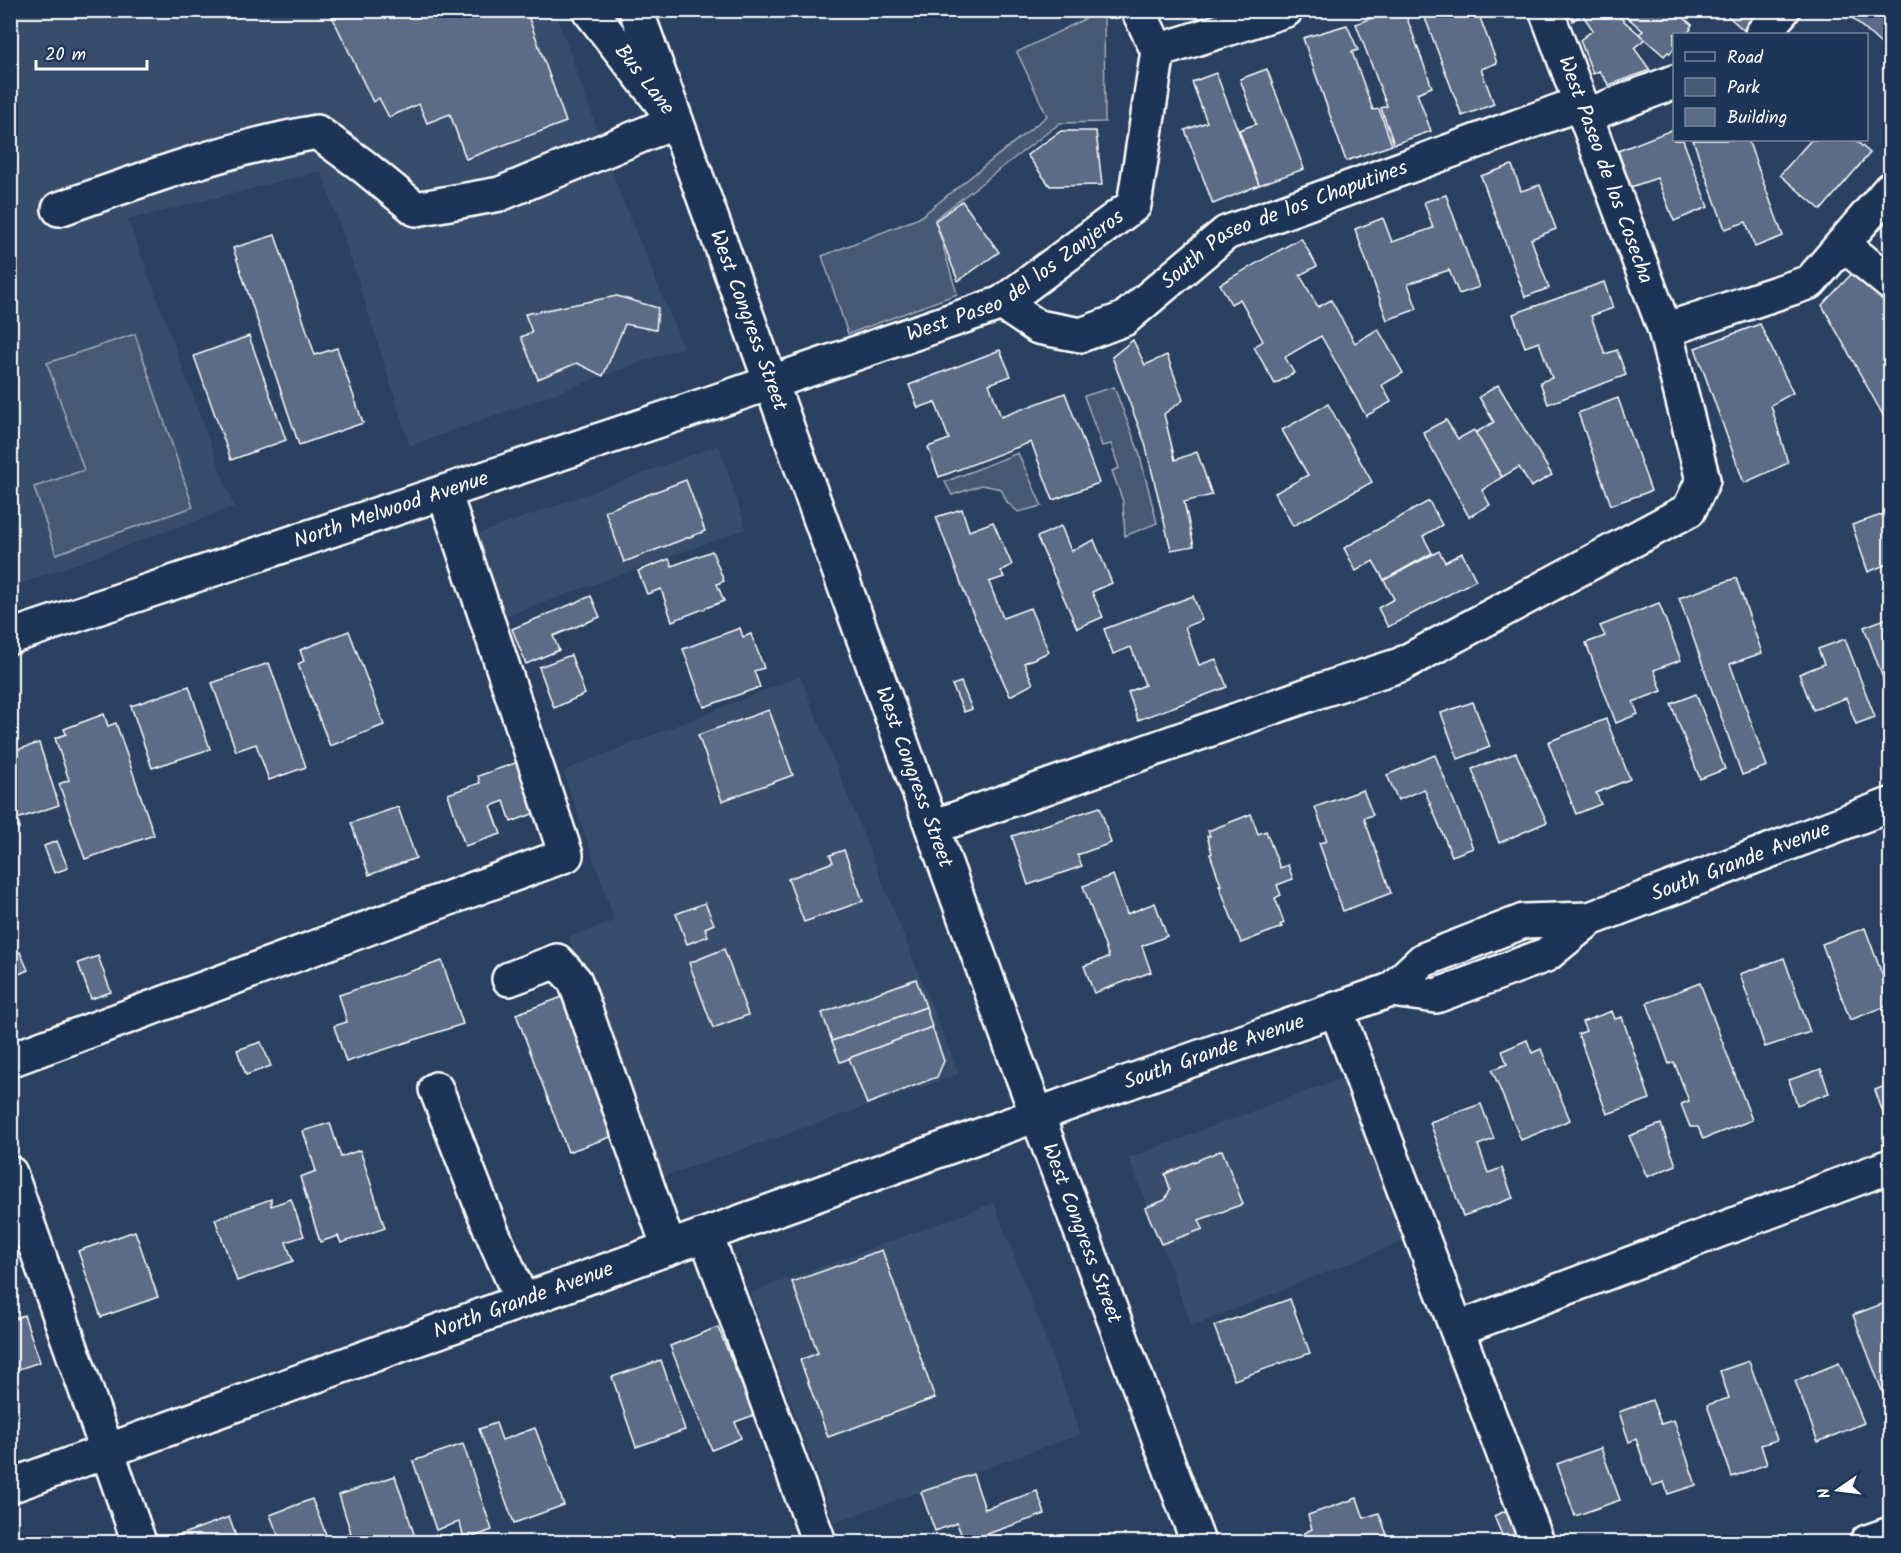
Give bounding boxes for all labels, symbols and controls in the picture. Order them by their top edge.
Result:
scale bar [36,33,147,71]
legend [1673,33,1868,141]
street label: Bus Lane [606,37,683,123]
text: 20 m [45,41,86,70]
text: Road [1727,44,1764,73]
street label: West Paseo de los Cosecha [1548,51,1662,289]
text: Park [1727,74,1760,103]
text: Building [1727,104,1787,133]
street label: South Paseo de los Chaputines [1153,151,1412,298]
street label: West Paseo del los Zanjeros [902,201,1131,351]
street label: West Congress Street [700,225,797,416]
street label: North Melwood Avenue [290,462,494,558]
street label: West Congress Street [866,682,962,873]
street label: South Grande Avenue [1646,812,1836,911]
street label: South Grande Avenue [1119,1005,1310,1099]
street label: West Congress Street [1033,1138,1131,1329]
street label: North Grande Avenue [429,1253,619,1348]
north arrow [1808,1460,1868,1520]
text: N [1812,1485,1838,1501]

